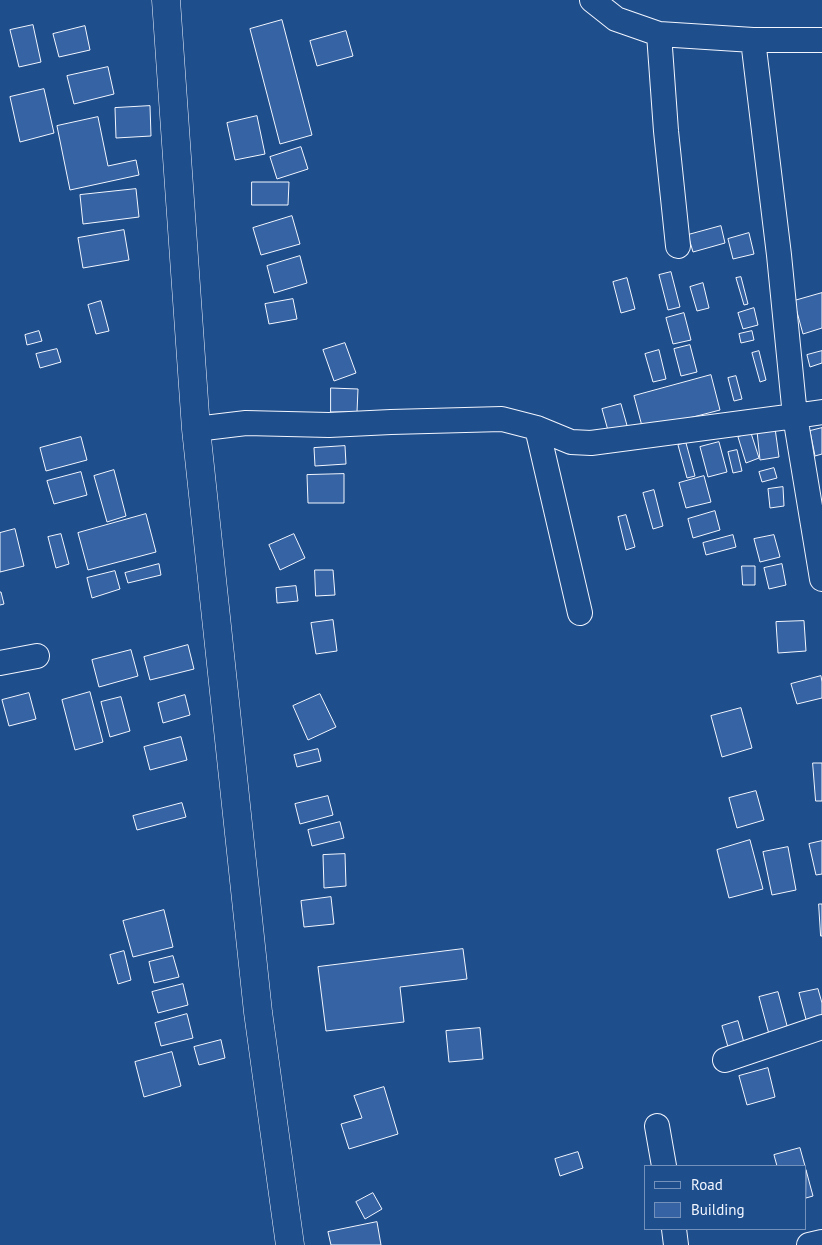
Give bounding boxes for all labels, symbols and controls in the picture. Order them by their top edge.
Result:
legend [644,1165,807,1230]
text: Road [691,1175,723,1194]
text: Building [691,1200,745,1219]

